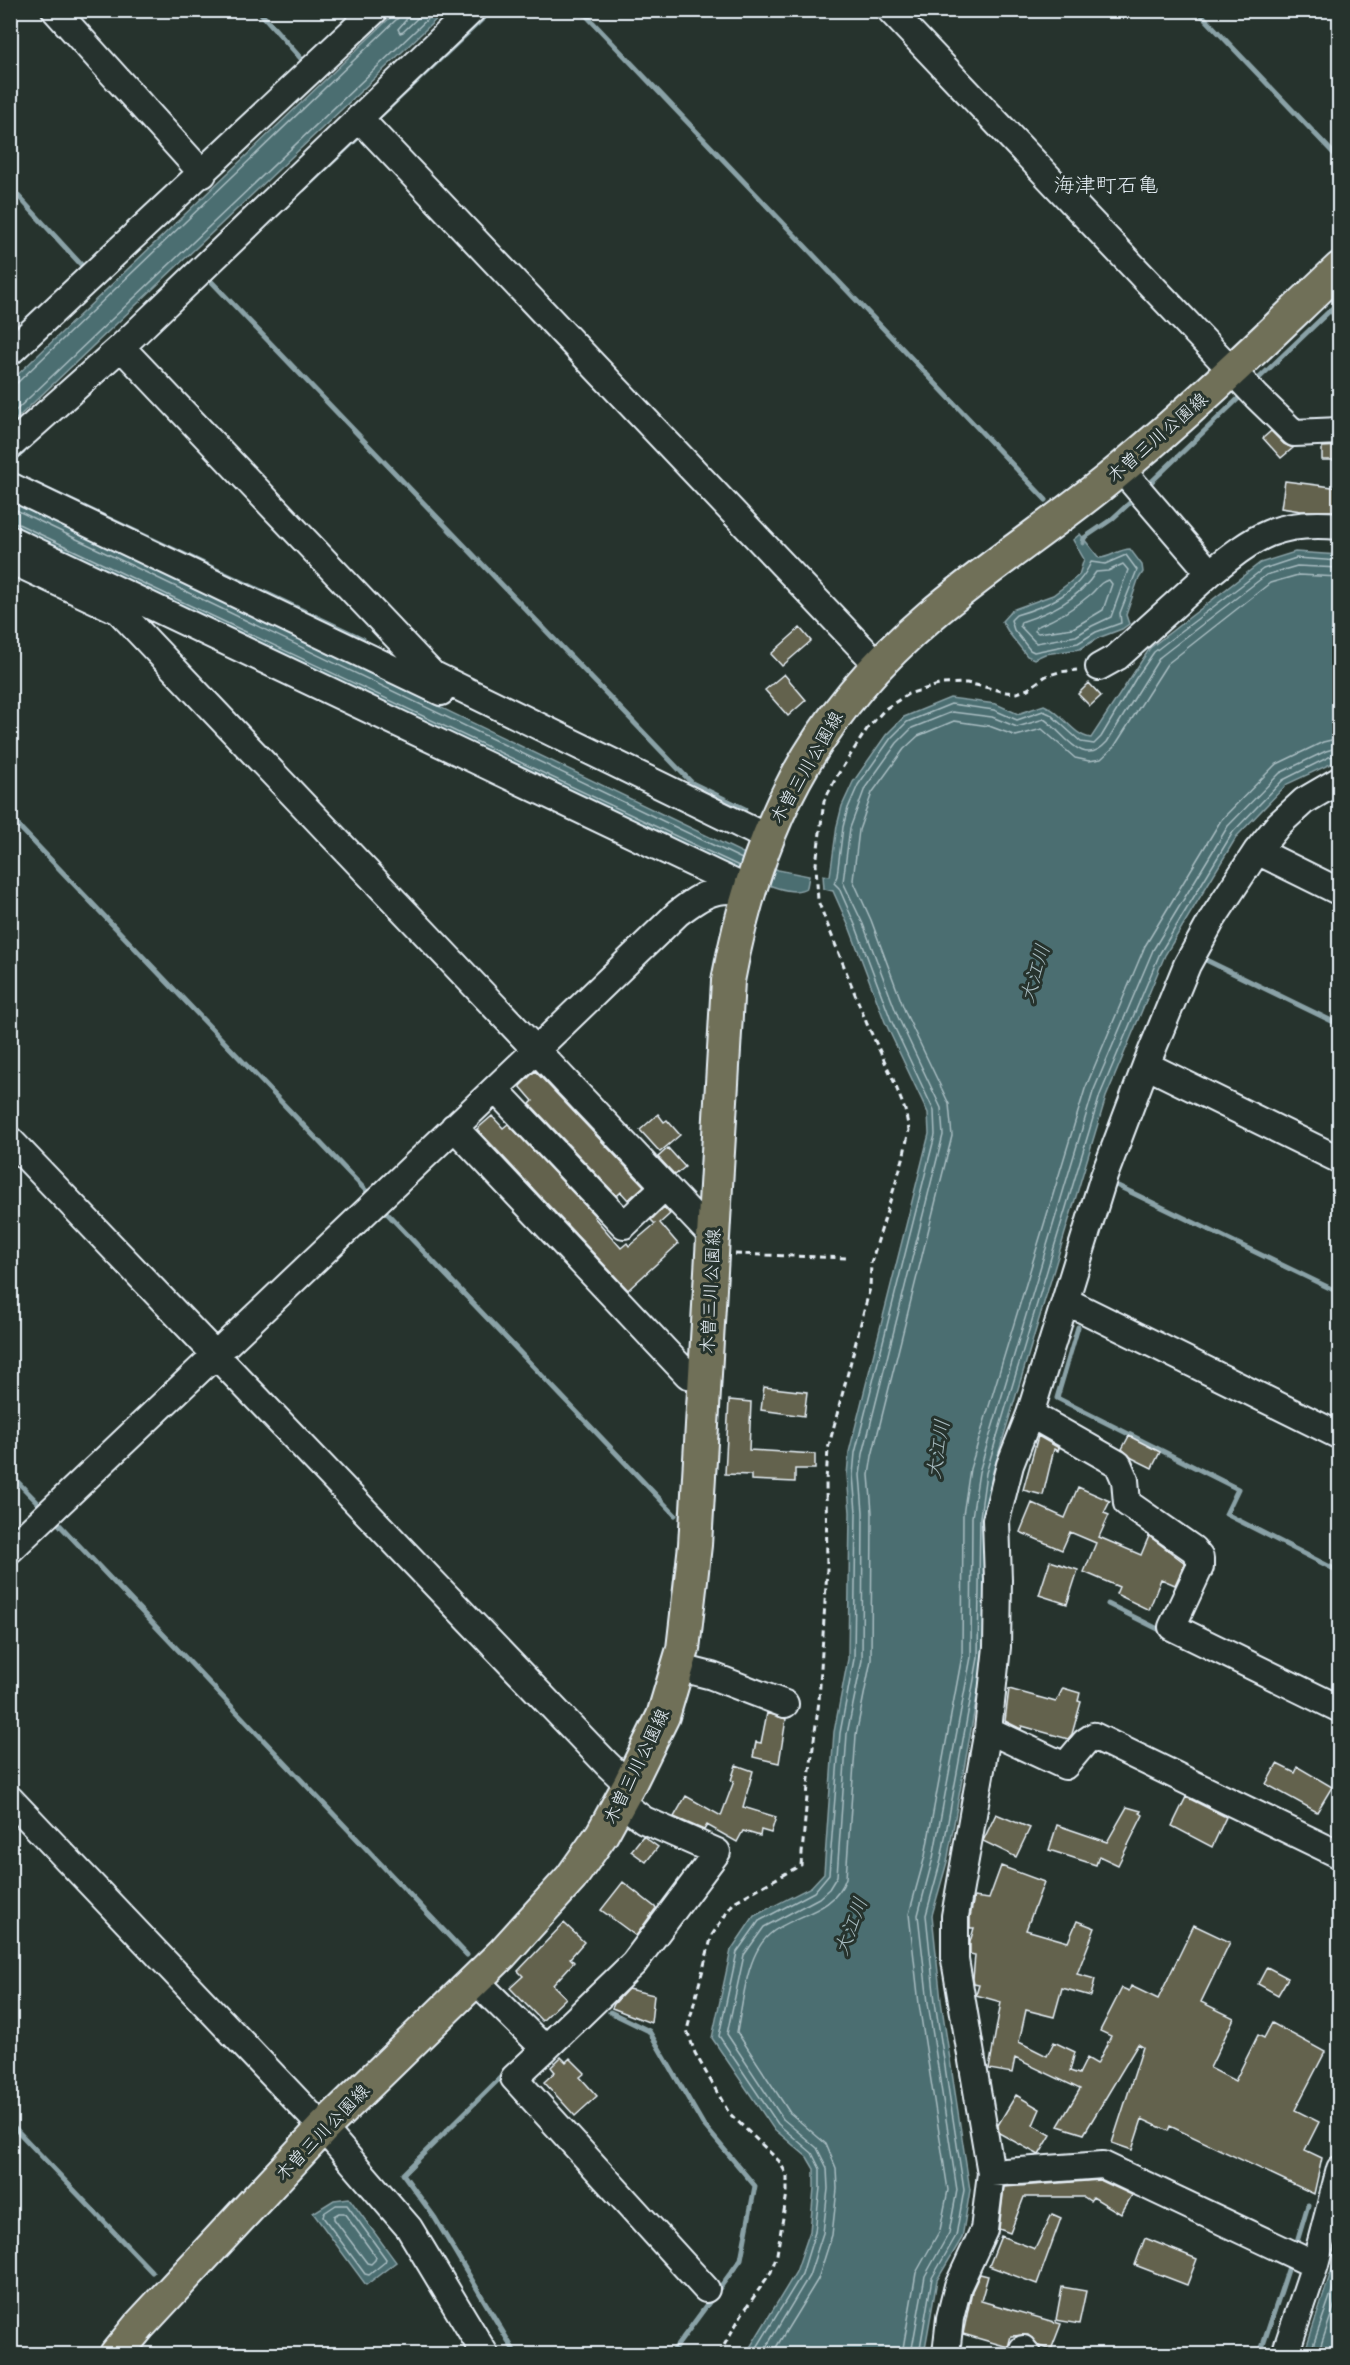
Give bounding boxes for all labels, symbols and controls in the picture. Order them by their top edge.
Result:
district label: 海津町石亀 [1054,170,1159,199]
street label: 木曽三川公園線 [1101,386,1213,488]
street label: 木曽三川公園線 [764,706,848,828]
water label: 大江川 [1012,940,1056,1006]
street label: 木曽三川公園線 [694,1227,726,1355]
water label: 大江川 [919,1417,955,1481]
street label: 木曽三川公園線 [597,1704,675,1828]
water label: 大江川 [827,1893,873,1959]
street label: 木曽三川公園線 [269,2078,375,2186]

